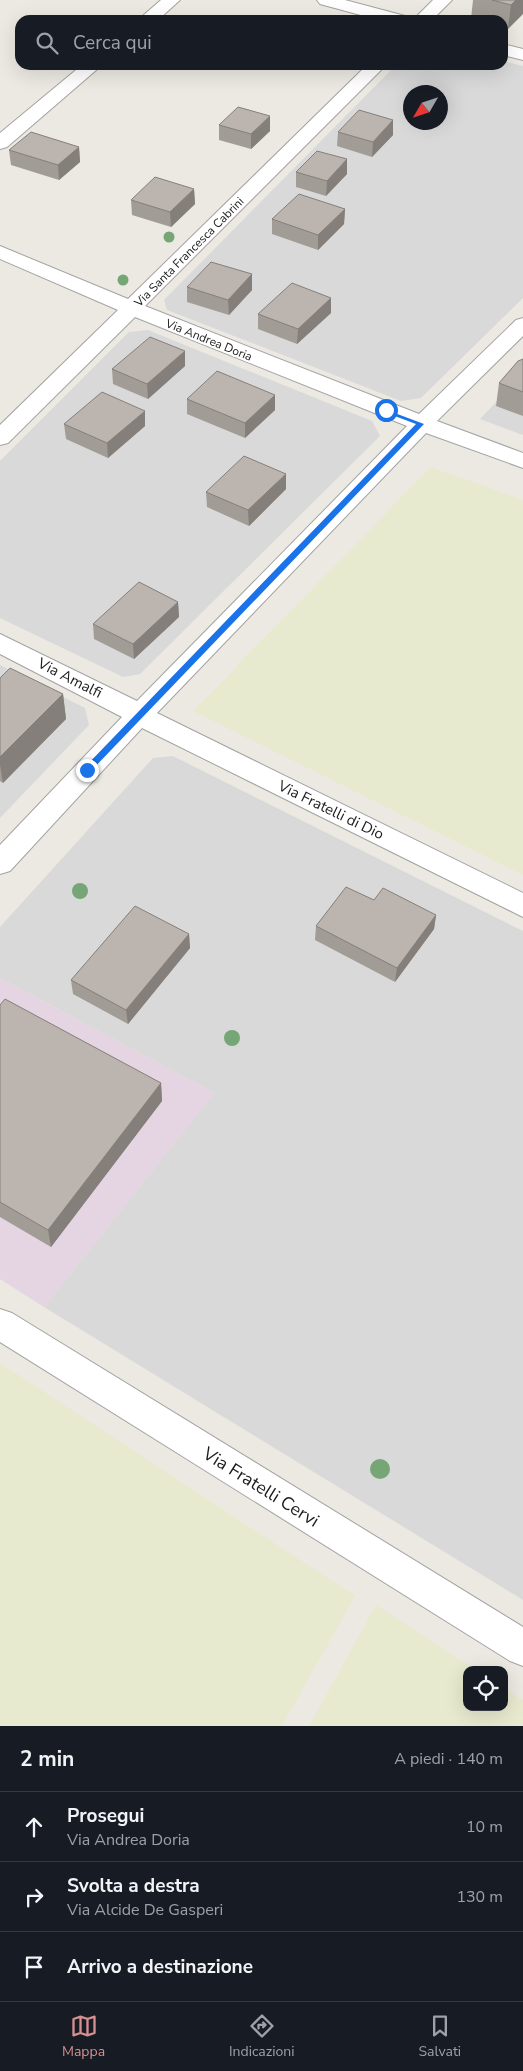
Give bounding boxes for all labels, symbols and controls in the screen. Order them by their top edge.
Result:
search box [15,15,508,70]
icon: search [33,29,61,57]
text: Cerca qui [73,30,152,56]
north arrow [403,85,448,130]
street label: Via Santa Francesca Cabrini [130,194,247,311]
street label: Via Andrea Doria [162,315,255,365]
route start [375,399,398,422]
street label: Via Amalfi [33,653,106,703]
route end [76,759,99,782]
street label: Via Fratelli di Dio [274,775,387,844]
street label: Via Fratelli Cervi [197,1441,324,1532]
map controls [463,1666,508,1711]
button: locate [463,1666,508,1711]
text: 2 min [20,1745,74,1773]
text: A piedi · 140 m [394,1748,503,1770]
text: Prosegui [67,1803,144,1829]
icon: ahead [20,1813,48,1841]
text: 10 m [466,1816,503,1838]
text: Via Andrea Doria [67,1829,190,1851]
text: Svolta a destra [67,1873,200,1899]
icon: right [20,1883,48,1911]
text: 130 m [456,1886,503,1908]
text: Via Alcide De Gasperi [67,1899,223,1921]
icon: arrive [20,1953,48,1981]
text: Arrivo a destinazione [67,1954,253,1980]
tab: Mappa [62,2012,105,2061]
tab: Indicazioni [229,2012,294,2061]
tab: Salvati [418,2012,461,2061]

